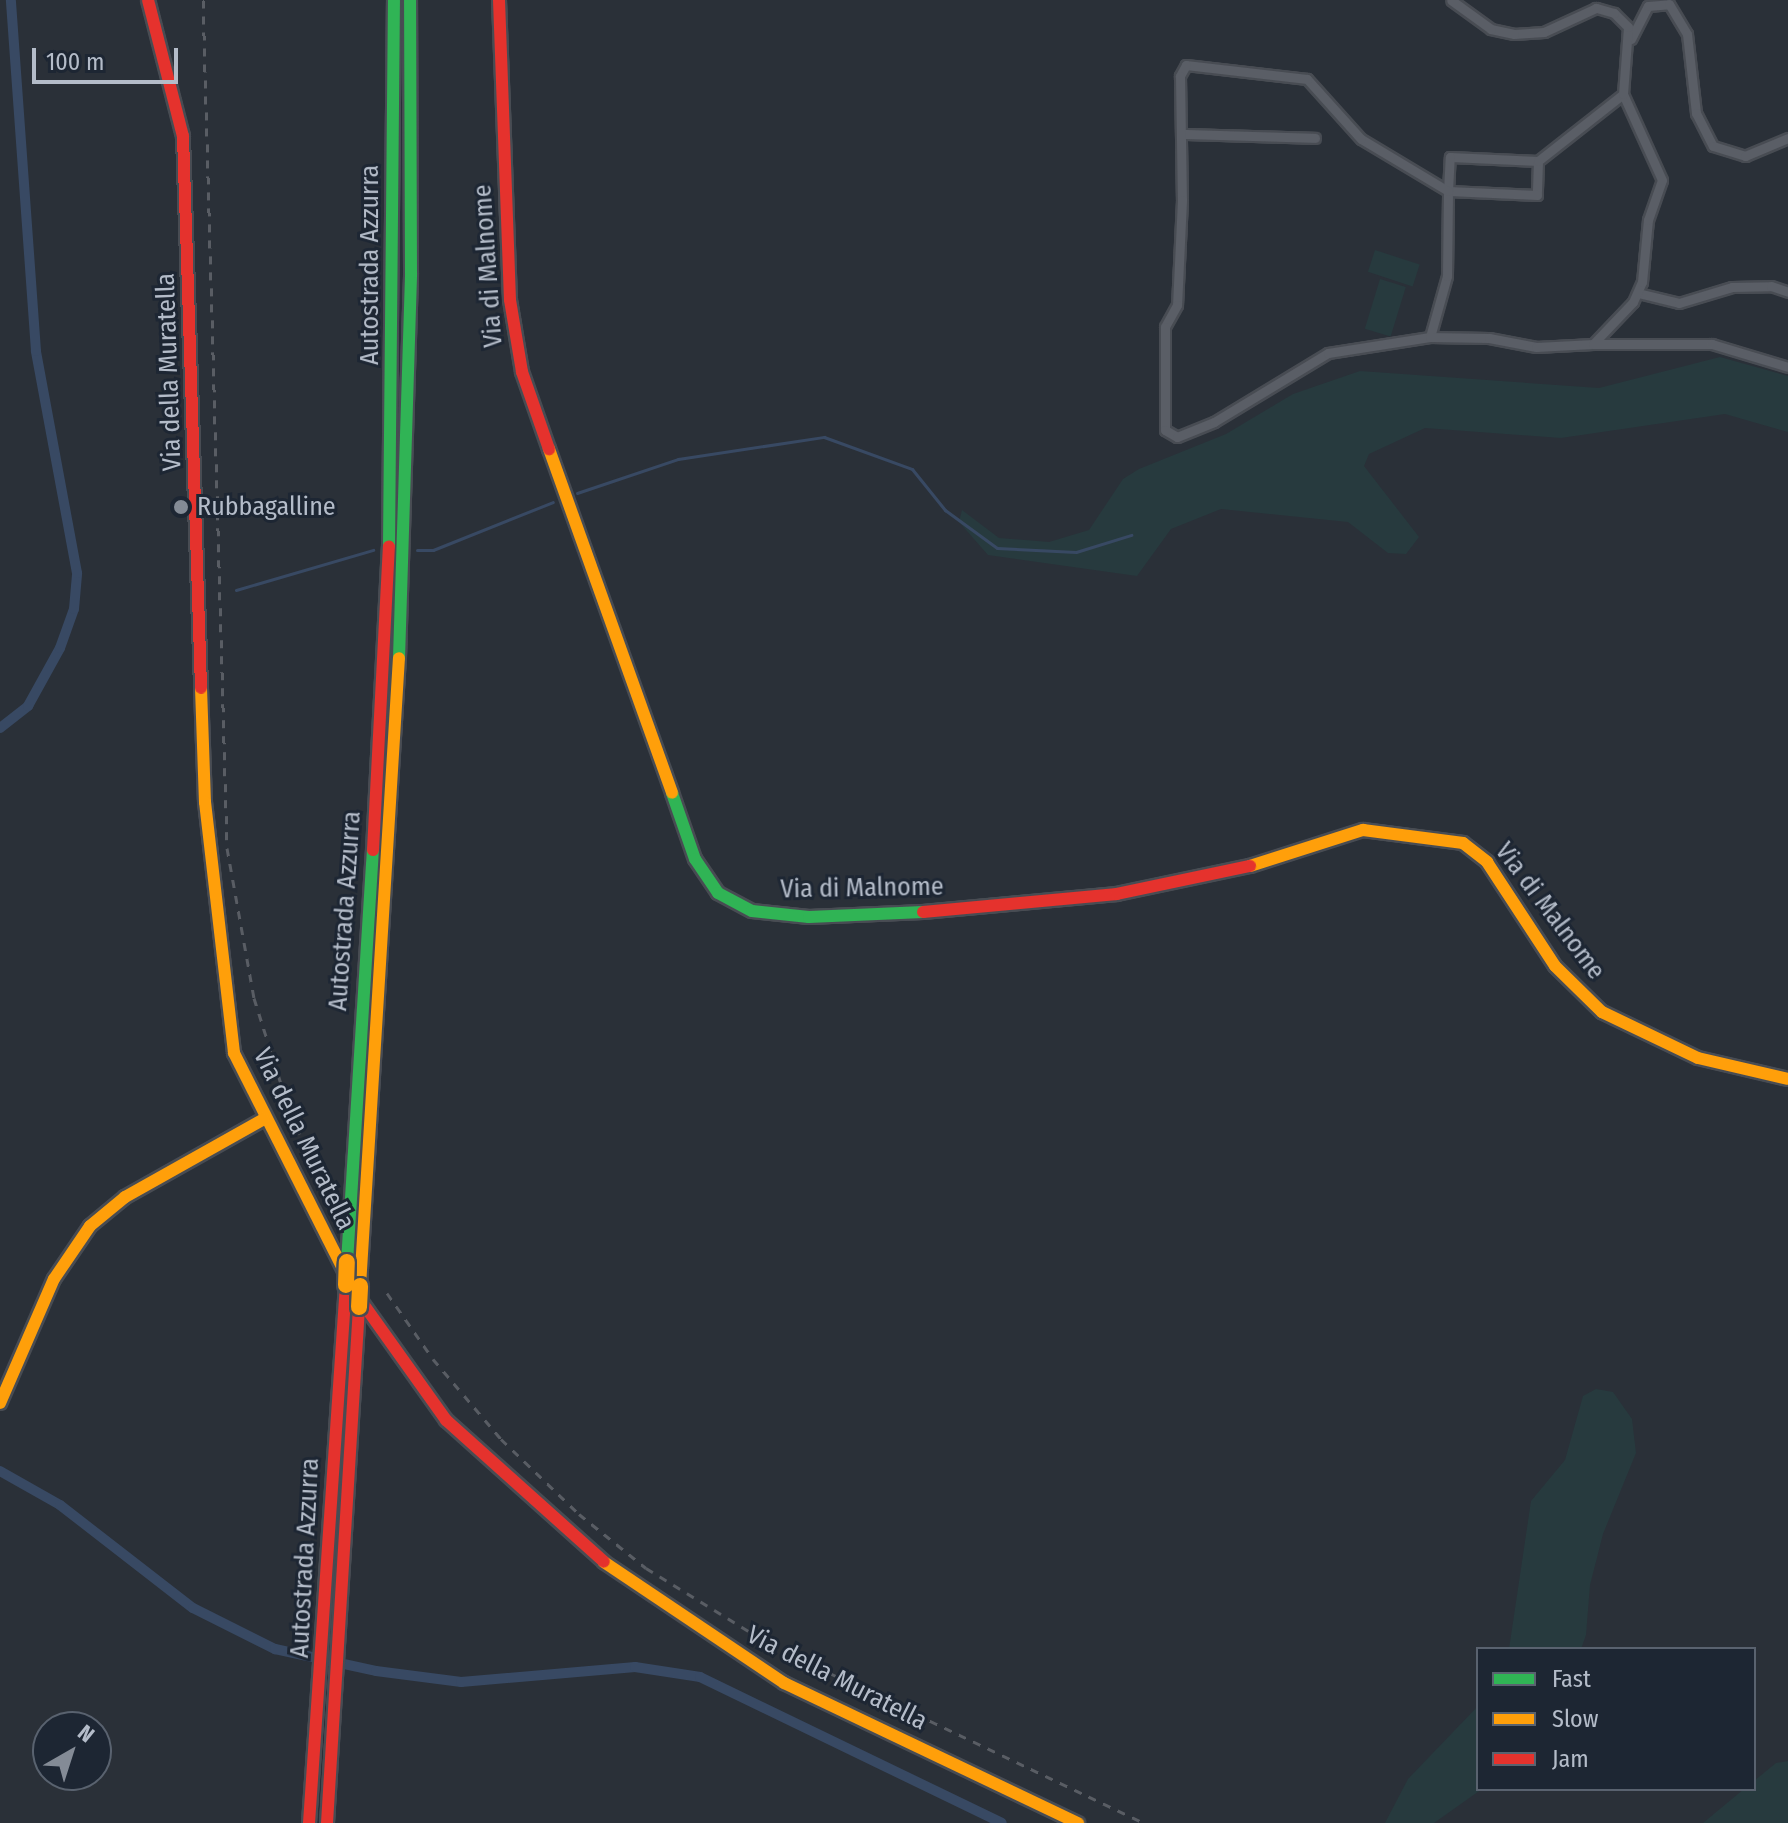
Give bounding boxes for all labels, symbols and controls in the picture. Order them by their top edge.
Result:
scale bar [36,32,182,82]
text: 100 m [46,48,104,76]
street label: Autostrada Azzurra [354,165,386,365]
street label: Via di Malnome [467,183,509,349]
street label: Via della Muratella [150,272,188,472]
place label: Rubbagalline [197,491,336,523]
marker: Rubbagalline [172,498,190,516]
street label: Autostrada Azzurra [322,810,368,1012]
street label: Via di Malnome [1488,836,1612,986]
street label: Via di Malnome [780,871,944,905]
street label: Via della Muratella [247,1043,361,1235]
street label: Autostrada Azzurra [284,1457,326,1659]
street label: Via della Muratella [742,1619,932,1737]
legend [1476,1647,1756,1791]
text: Fast [1552,1665,1591,1693]
text: Slow [1552,1705,1598,1733]
north arrow [32,1711,112,1791]
text: N [73,1719,100,1748]
text: Jam [1552,1745,1589,1773]

